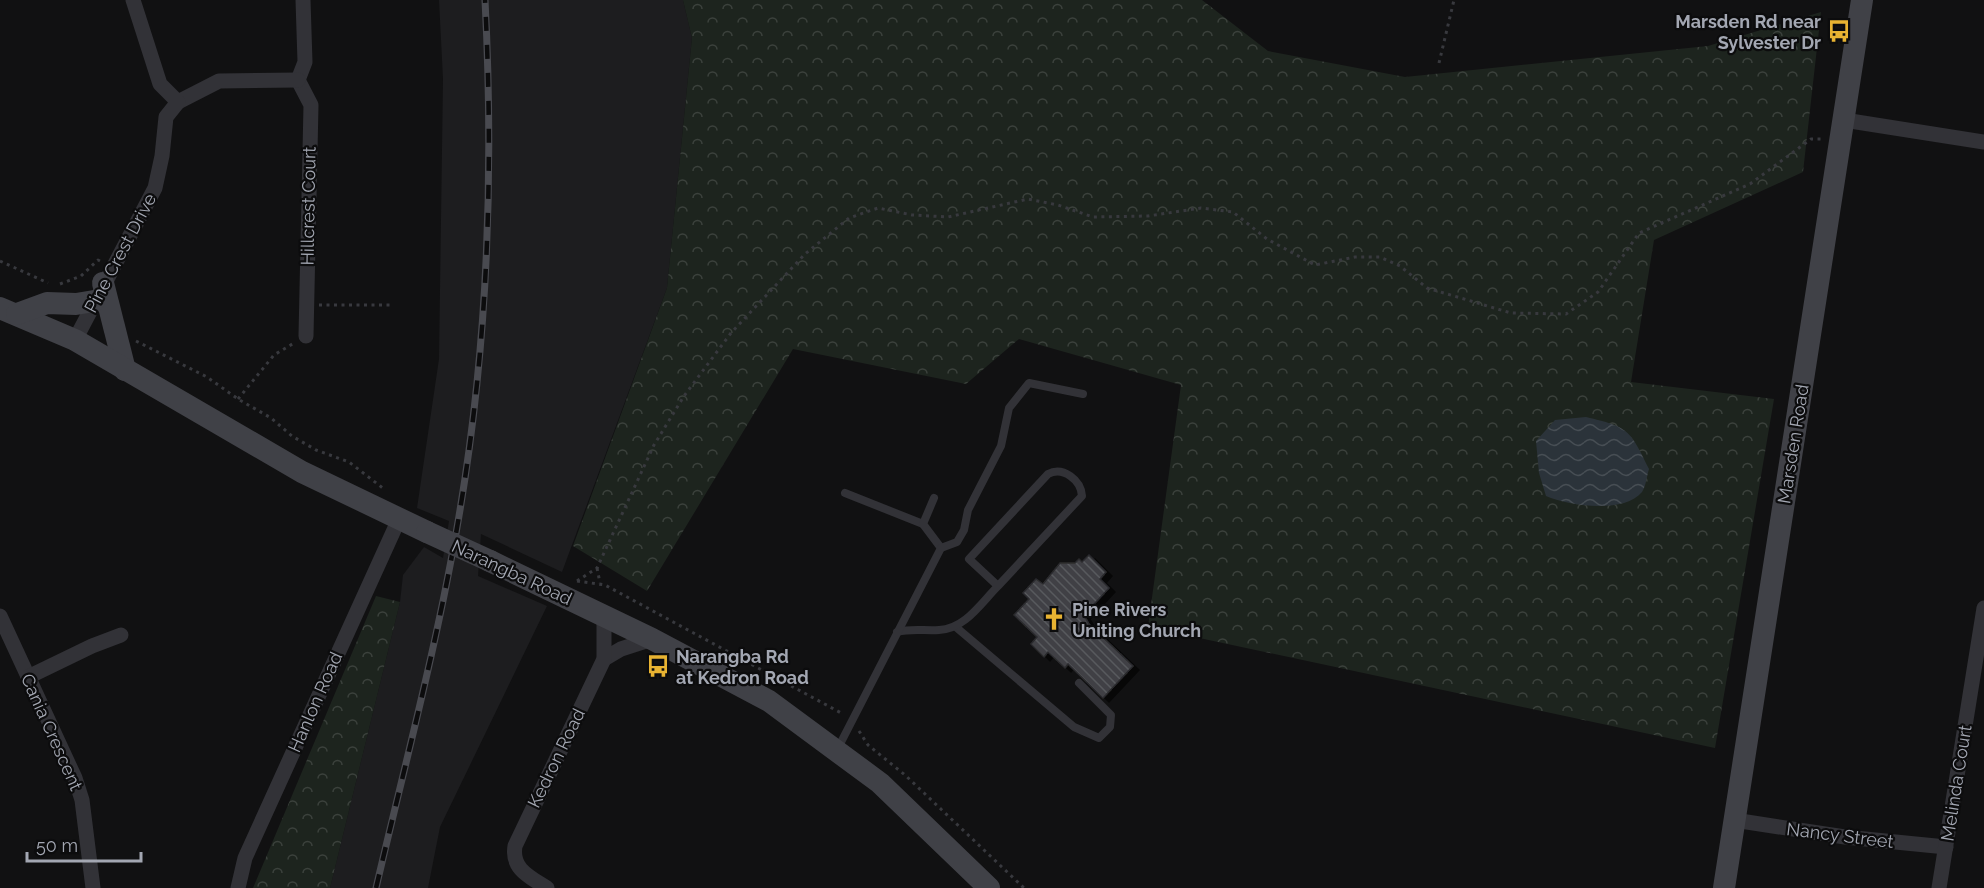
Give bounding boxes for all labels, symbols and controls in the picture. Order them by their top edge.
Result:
place label: Marsden Rd near Sylvester Dr [1675,11,1821,53]
bus stop icon: Marsden Rd near Sylvester Dr [1826,18,1852,44]
street label: Hillcrest Court [296,146,320,266]
street label: Pine Crest Drive [80,189,160,316]
street label: Marsden Road [1773,383,1813,505]
street label: Narangba Road [449,535,575,609]
place label: Pine Rivers Uniting Church [1072,599,1201,641]
church icon: Pine Rivers Uniting Church [1041,606,1067,632]
place label: Narangba Rd at Kedron Road [676,646,809,688]
street label: Hanlon Road [284,649,346,755]
bus stop icon: Narangba Rd at Kedron Road [645,653,671,679]
street label: Cania Crescent [17,670,87,794]
street label: Kedron Road [523,705,589,811]
street label: Melinda Court [1936,723,1976,843]
street label: Nancy Street [1785,818,1895,852]
scale bar [27,825,141,863]
text: 50 m [36,835,78,856]

